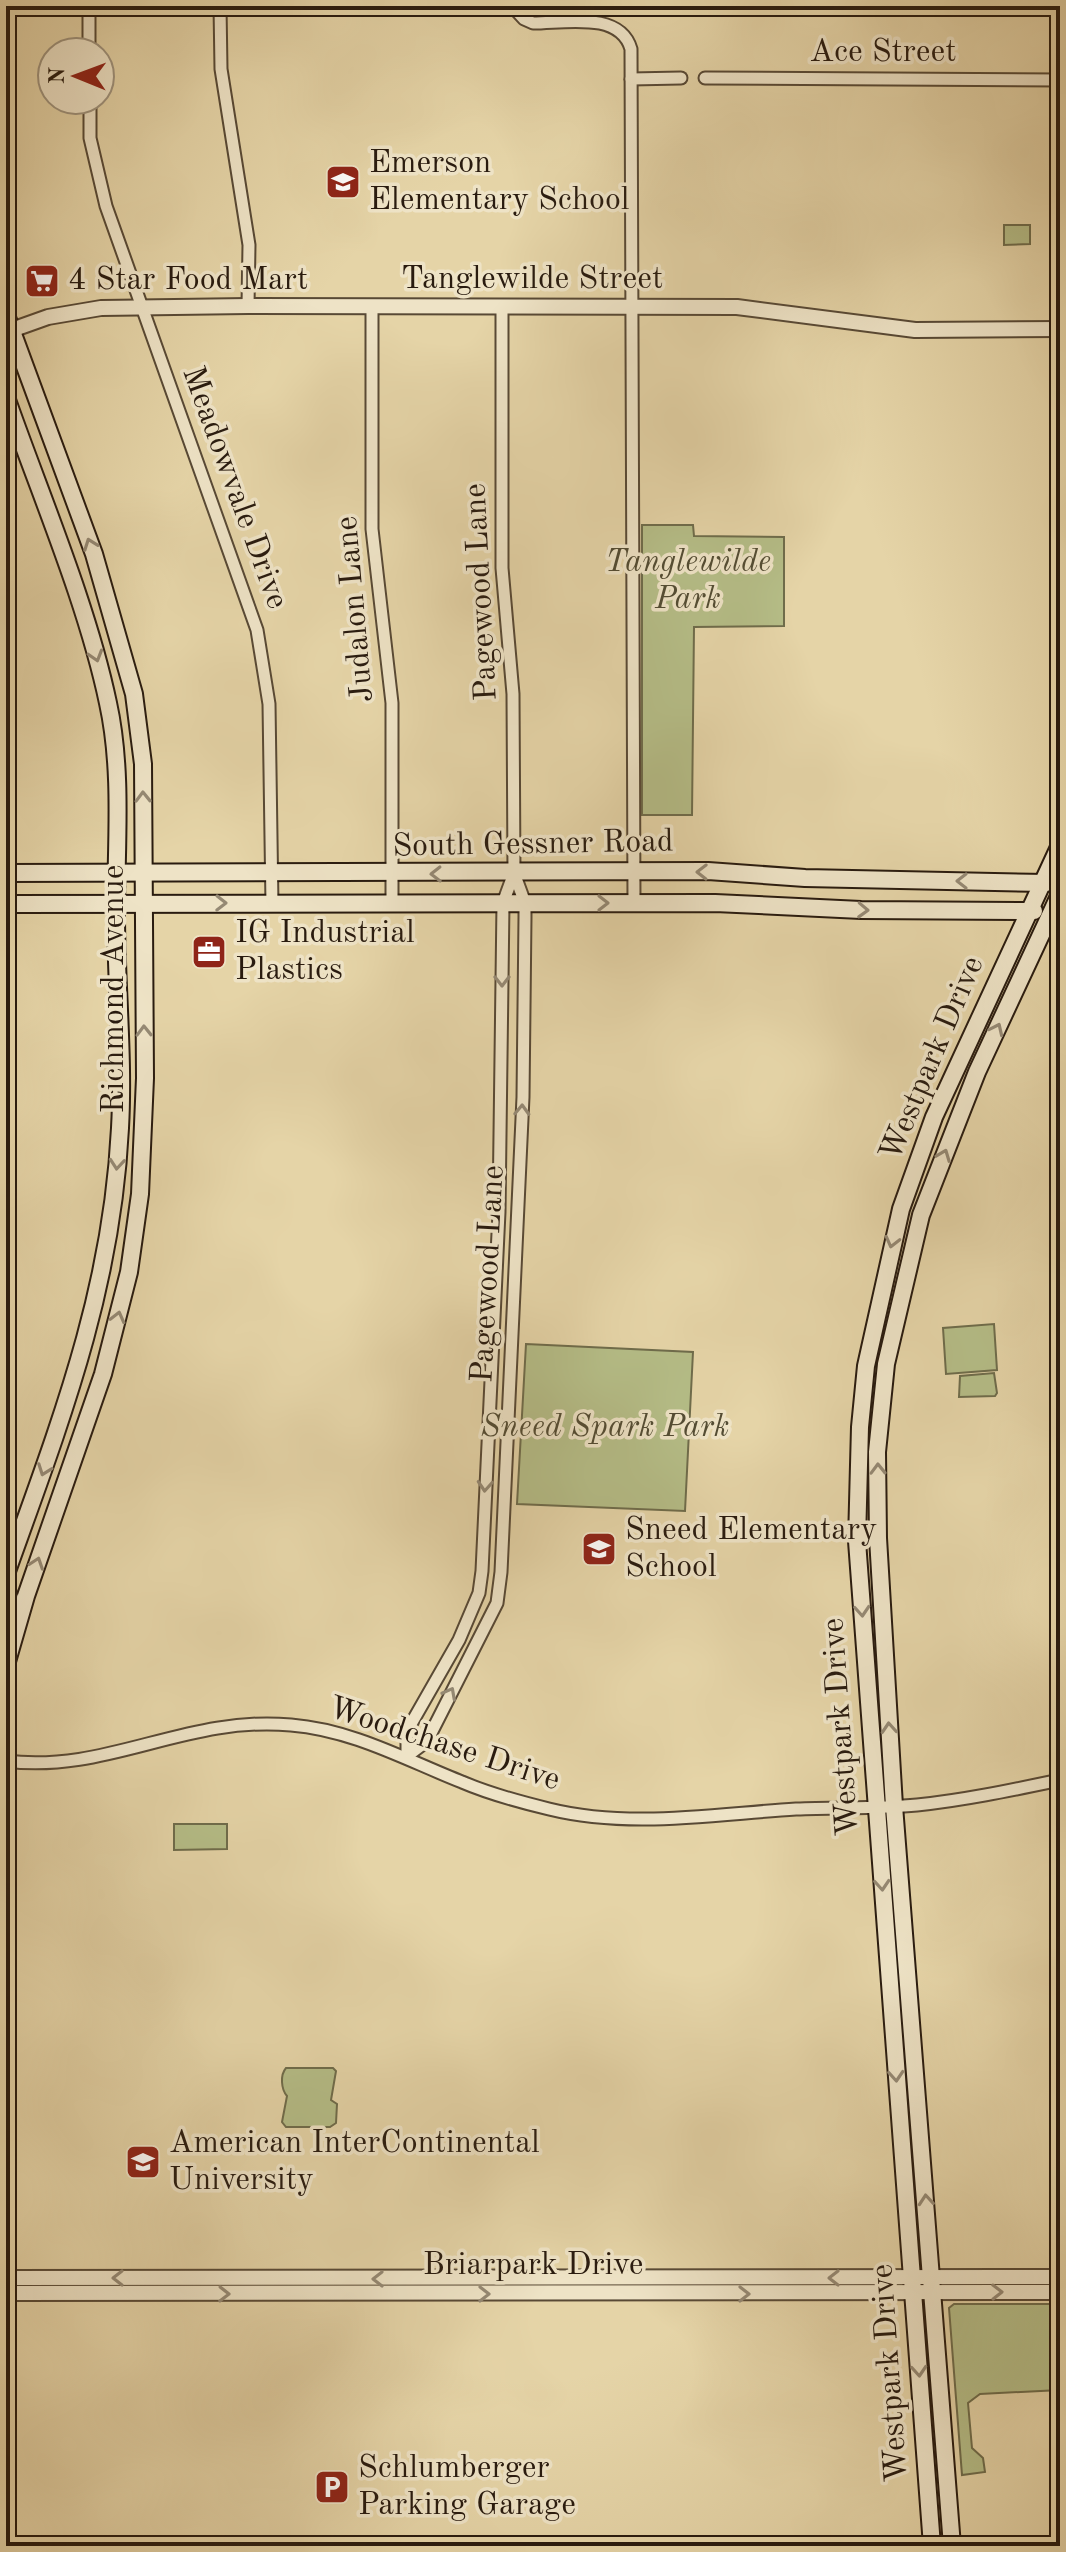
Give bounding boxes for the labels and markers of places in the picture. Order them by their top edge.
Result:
place label: Emerson Elementary School [369,148,629,217]
school or university icon: Emerson Elementary School [324,163,362,201]
supermarket icon: 4 Star Food Mart [23,262,61,300]
place label: 4 Star Food Mart [68,265,308,297]
place label: IG Industrial Plastics [235,918,415,987]
office icon: IG Industrial Plastics [190,933,228,971]
place label: Sneed Elementary School [625,1515,877,1584]
school or university icon: Sneed Elementary School [580,1530,618,1568]
place label: American InterContinental University [169,2128,540,2197]
school or university icon: American InterContinental University [124,2143,162,2181]
place label: Schlumberger Parking Garage [358,2453,576,2522]
parking icon: Schlumberger Parking Garage [313,2468,351,2506]

